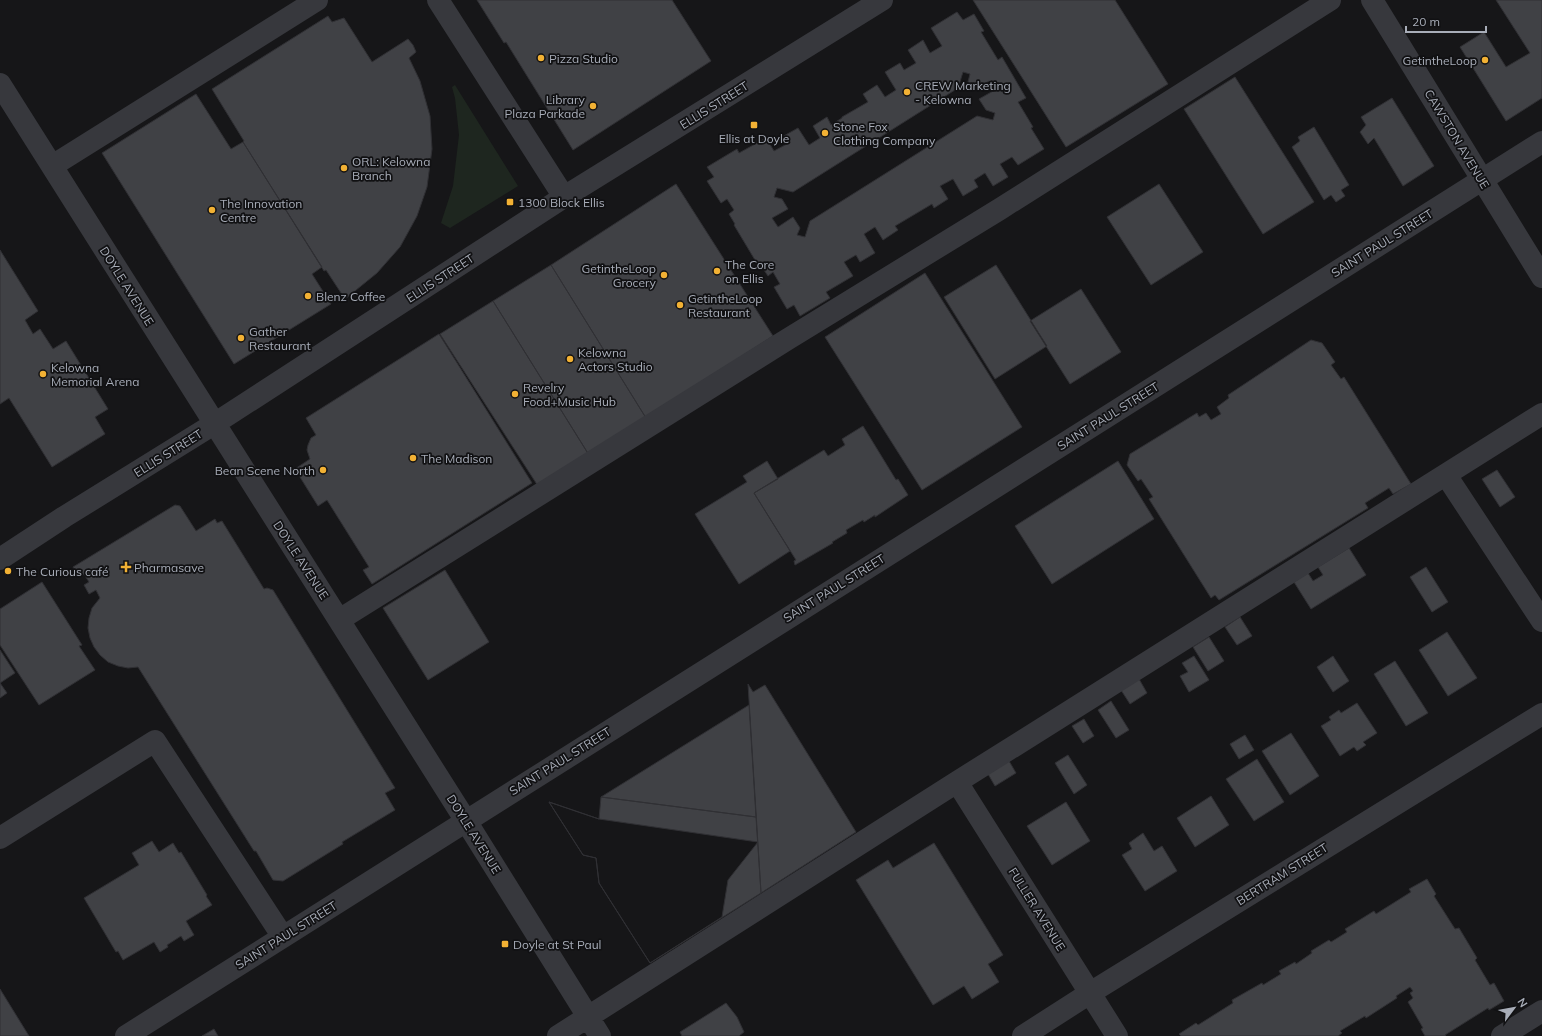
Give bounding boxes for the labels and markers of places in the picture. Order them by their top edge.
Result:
place label: Pizza Studio [549,51,618,66]
marker: Pizza Studio [536,53,546,63]
place label: GetintheLoop [1402,53,1477,68]
marker: GetintheLoop [1480,55,1490,65]
place label: CREW Marketing - Kelowna [915,78,1011,107]
marker: CREW Marketing - Kelowna [902,87,912,97]
place label: Library Plaza Parkade [505,92,586,121]
marker: Library Plaza Parkade [588,101,598,111]
place label: Stone Fox Clothing Company [833,119,936,148]
marker: Ellis at Doyle [749,120,759,130]
marker: Stone Fox Clothing Company [820,128,830,138]
place label: Ellis at Doyle [719,131,789,146]
place label: ORL: Kelowna Branch [352,154,430,183]
marker: ORL: Kelowna Branch [339,163,349,173]
place label: 1300 Block Ellis [518,195,605,210]
place label: The Innovation Centre [220,196,302,225]
marker: 1300 Block Ellis [505,197,515,207]
marker: The Innovation Centre [207,205,217,215]
place label: The Core on Ellis [725,257,774,286]
place label: GetintheLoop Grocery [581,261,657,290]
marker: The Core on Ellis [712,266,722,276]
marker: GetintheLoop Grocery [659,270,669,280]
place label: Blenz Coffee [316,289,385,304]
marker: Blenz Coffee [303,291,313,301]
place label: GetintheLoop Restaurant [688,291,763,320]
marker: GetintheLoop Restaurant [675,300,685,310]
place label: Gather Restaurant [249,324,311,353]
marker: Gather Restaurant [236,333,246,343]
place label: Kelowna Actors Studio [578,345,653,374]
marker: Kelowna Actors Studio [565,354,575,364]
place label: Kelowna Memorial Arena [51,360,139,389]
marker: Kelowna Memorial Arena [38,369,48,379]
place label: Revelry Food+Music Hub [523,380,616,409]
marker: Revelry Food+Music Hub [510,389,520,399]
place label: The Madison [421,451,492,466]
marker: The Madison [408,453,418,463]
place label: Bean Scene North [215,463,315,478]
marker: Bean Scene North [318,465,328,475]
place label: Pharmasave [134,560,204,575]
marker: Pharmasave [121,562,131,572]
place label: The Curious café [16,564,109,579]
marker: The Curious café [3,566,13,576]
place label: Doyle at St Paul [513,937,601,952]
marker: Doyle at St Paul [500,939,510,949]

